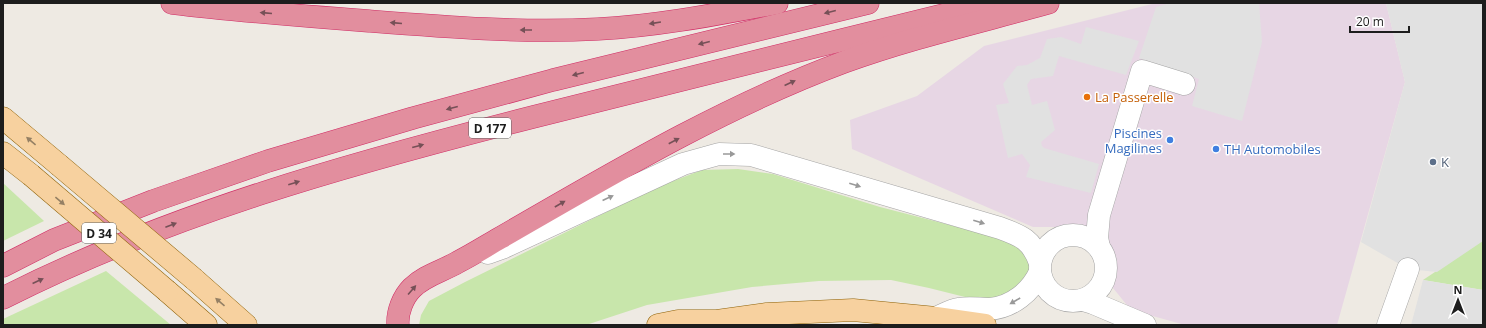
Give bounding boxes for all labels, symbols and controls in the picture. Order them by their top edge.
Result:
scale bar [1350,8,1409,34]
one-way arrow [260,10,272,16]
one-way arrow [824,10,837,16]
text: 20 m [1356,13,1384,30]
one-way arrow [390,20,402,27]
one-way arrow [649,20,662,26]
one-way arrow [519,27,532,33]
one-way arrow [698,40,710,46]
one-way arrow [572,72,584,78]
one-way arrow [785,80,797,86]
place label: La Passerelle [1095,88,1174,106]
marker: La Passerelle [1082,92,1092,102]
one-way arrow [446,105,459,111]
road number: D 177 [469,118,511,138]
place label: Piscines Magilines [1105,124,1162,157]
marker: Piscines Magilines [1165,135,1175,145]
one-way arrow [26,137,36,146]
one-way arrow [668,138,679,144]
place label: TH Automobiles [1224,140,1321,158]
one-way arrow [412,143,425,149]
marker: TH Automobiles [1211,144,1221,154]
one-way arrow [723,151,736,157]
place label: K [1441,153,1449,171]
marker: K [1428,157,1438,167]
one-way arrow [288,180,300,186]
one-way arrow [849,182,861,188]
one-way arrow [602,195,613,201]
one-way arrow [55,196,66,205]
one-way arrow [554,200,566,207]
one-way arrow [974,219,986,225]
one-way arrow [165,222,176,228]
road number: D 34 [82,223,116,243]
one-way arrow [32,278,44,284]
north arrow [1438,280,1478,320]
text: N [1454,282,1462,297]
one-way arrow [408,285,417,295]
one-way arrow [1009,297,1020,304]
one-way arrow [215,298,226,307]

